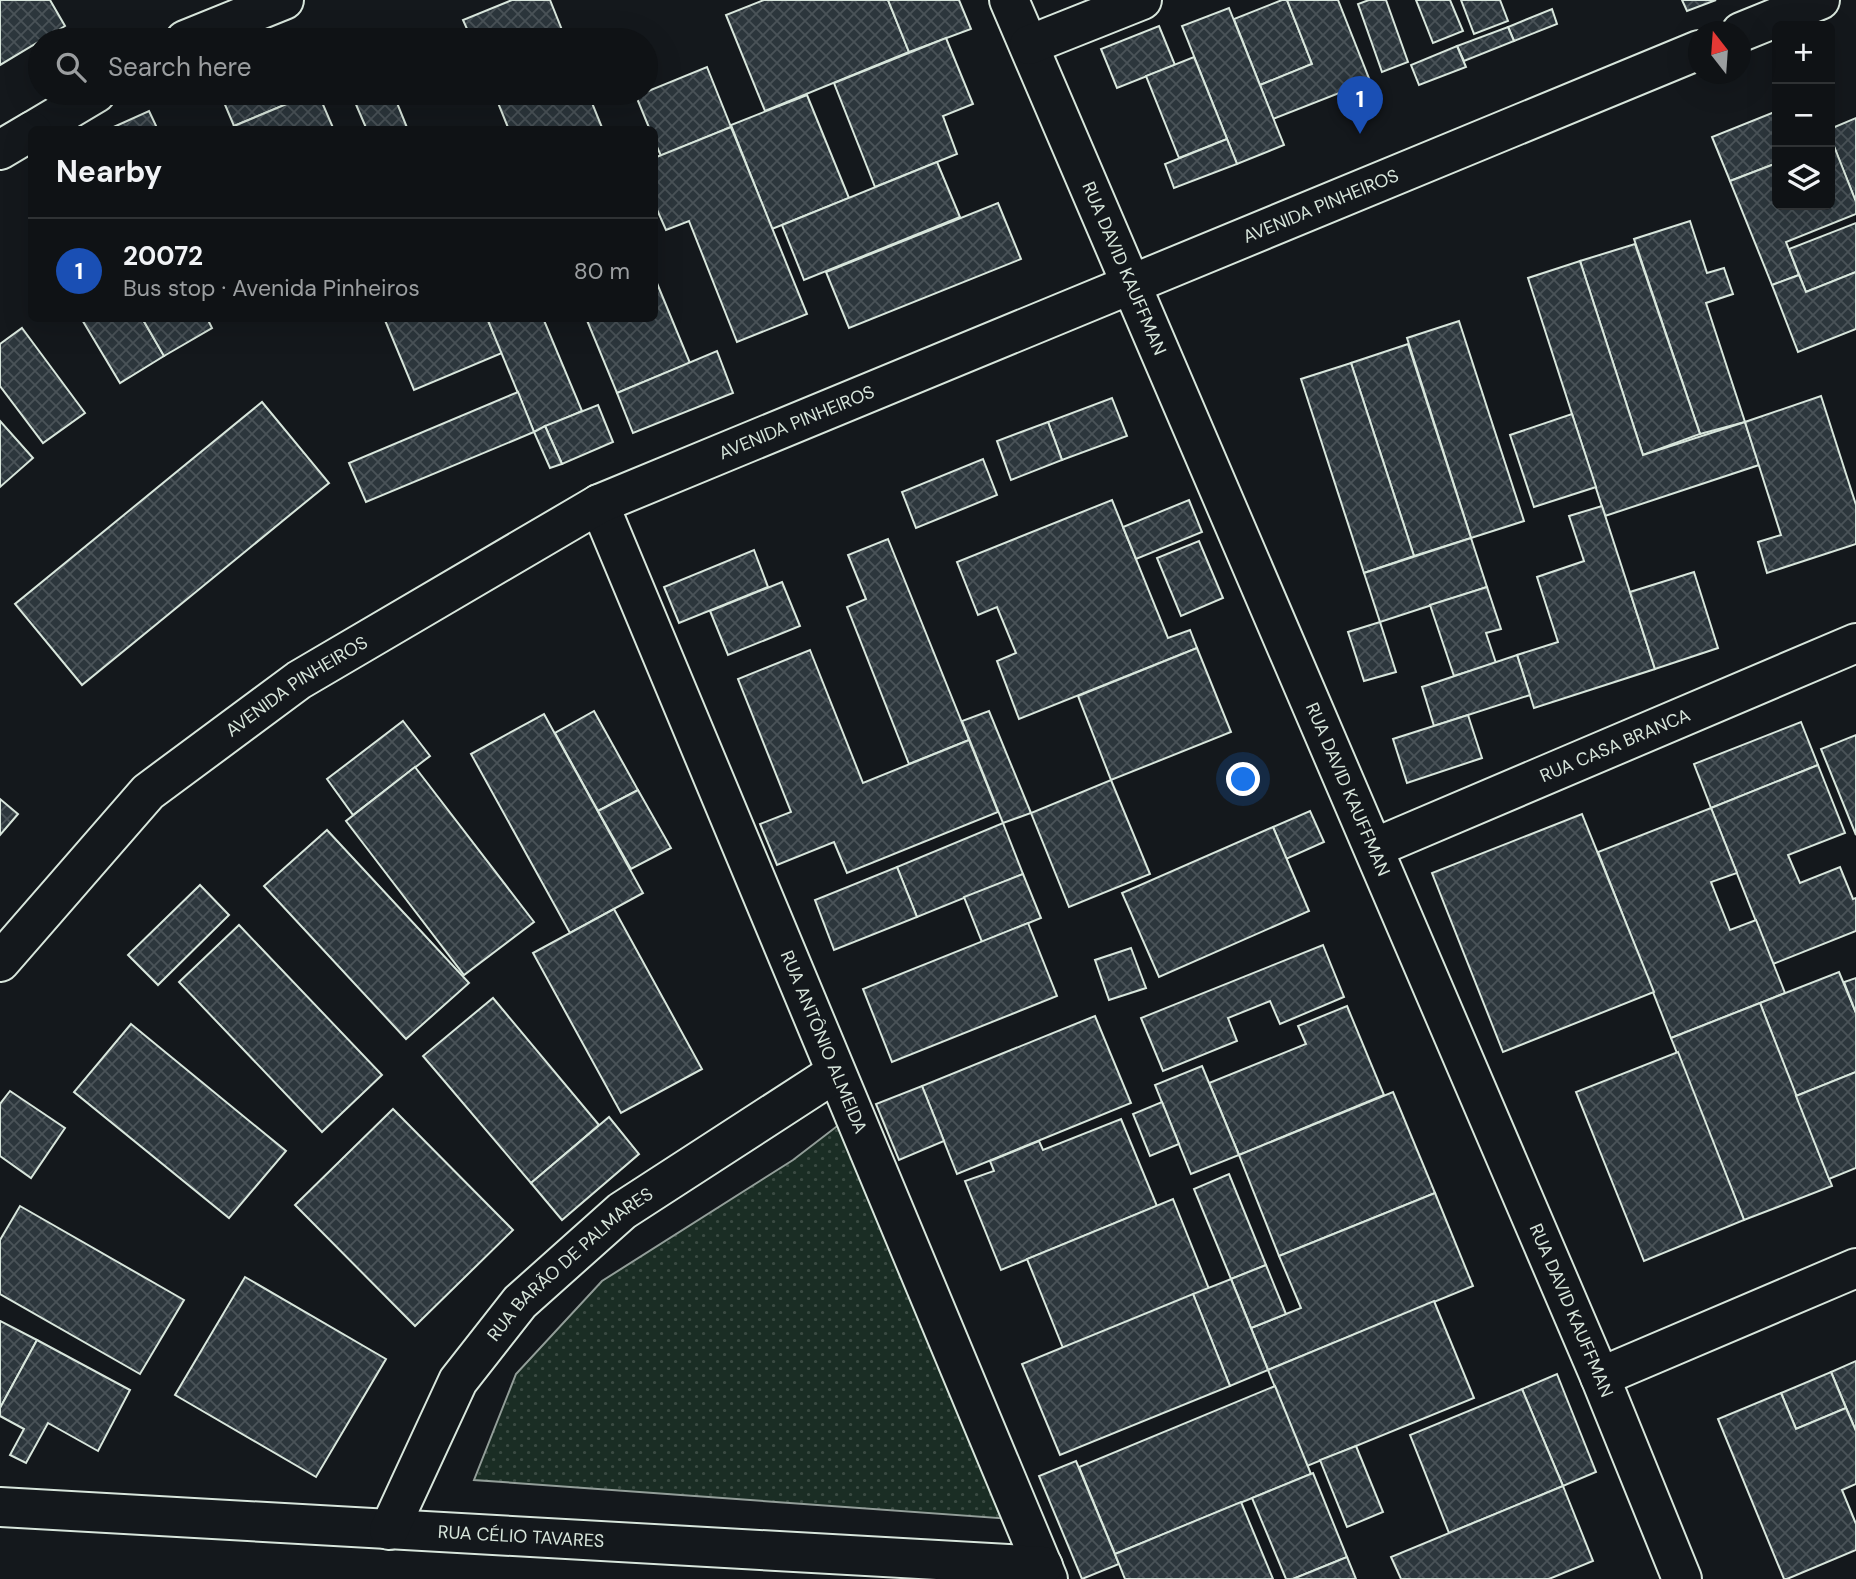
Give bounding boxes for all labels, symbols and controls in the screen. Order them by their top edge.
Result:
north arrow [1688,21,1751,84]
map controls [1772,21,1835,210]
button: + [1772,21,1835,84]
search box [28,28,658,105]
icon: search [52,48,90,86]
text: Search here [108,50,251,84]
pin: 1 [1337,76,1383,134]
button: − [1772,84,1835,147]
button: layers [1772,147,1835,210]
text: Nearby [56,152,162,191]
street label: AVENIDA PINHEIROS [1239,163,1402,249]
street label: RUA DAVID KAUFFMAN [1076,178,1172,359]
text: 20072 [123,239,203,273]
text: 1 [75,256,83,286]
text: 80 m [574,256,630,286]
text: Bus stop · Avenida Pinheiros [123,273,420,303]
street label: AVENIDA PINHEIROS [715,380,878,465]
street label: AVENIDA PINHEIROS [221,630,372,742]
street label: RUA DAVID KAUFFMAN [1300,699,1396,880]
street label: RUA CASA BRANCA [1536,703,1694,788]
your location [1226,762,1260,796]
street label: RUA ANTÔNIO ALMEIDA [775,947,873,1137]
street label: RUA BARÃO DE PALMARES [482,1182,658,1346]
street label: RUA DAVID KAUFFMAN [1524,1220,1619,1401]
street label: RUA CÉLIO TAVARES [437,1520,605,1553]

